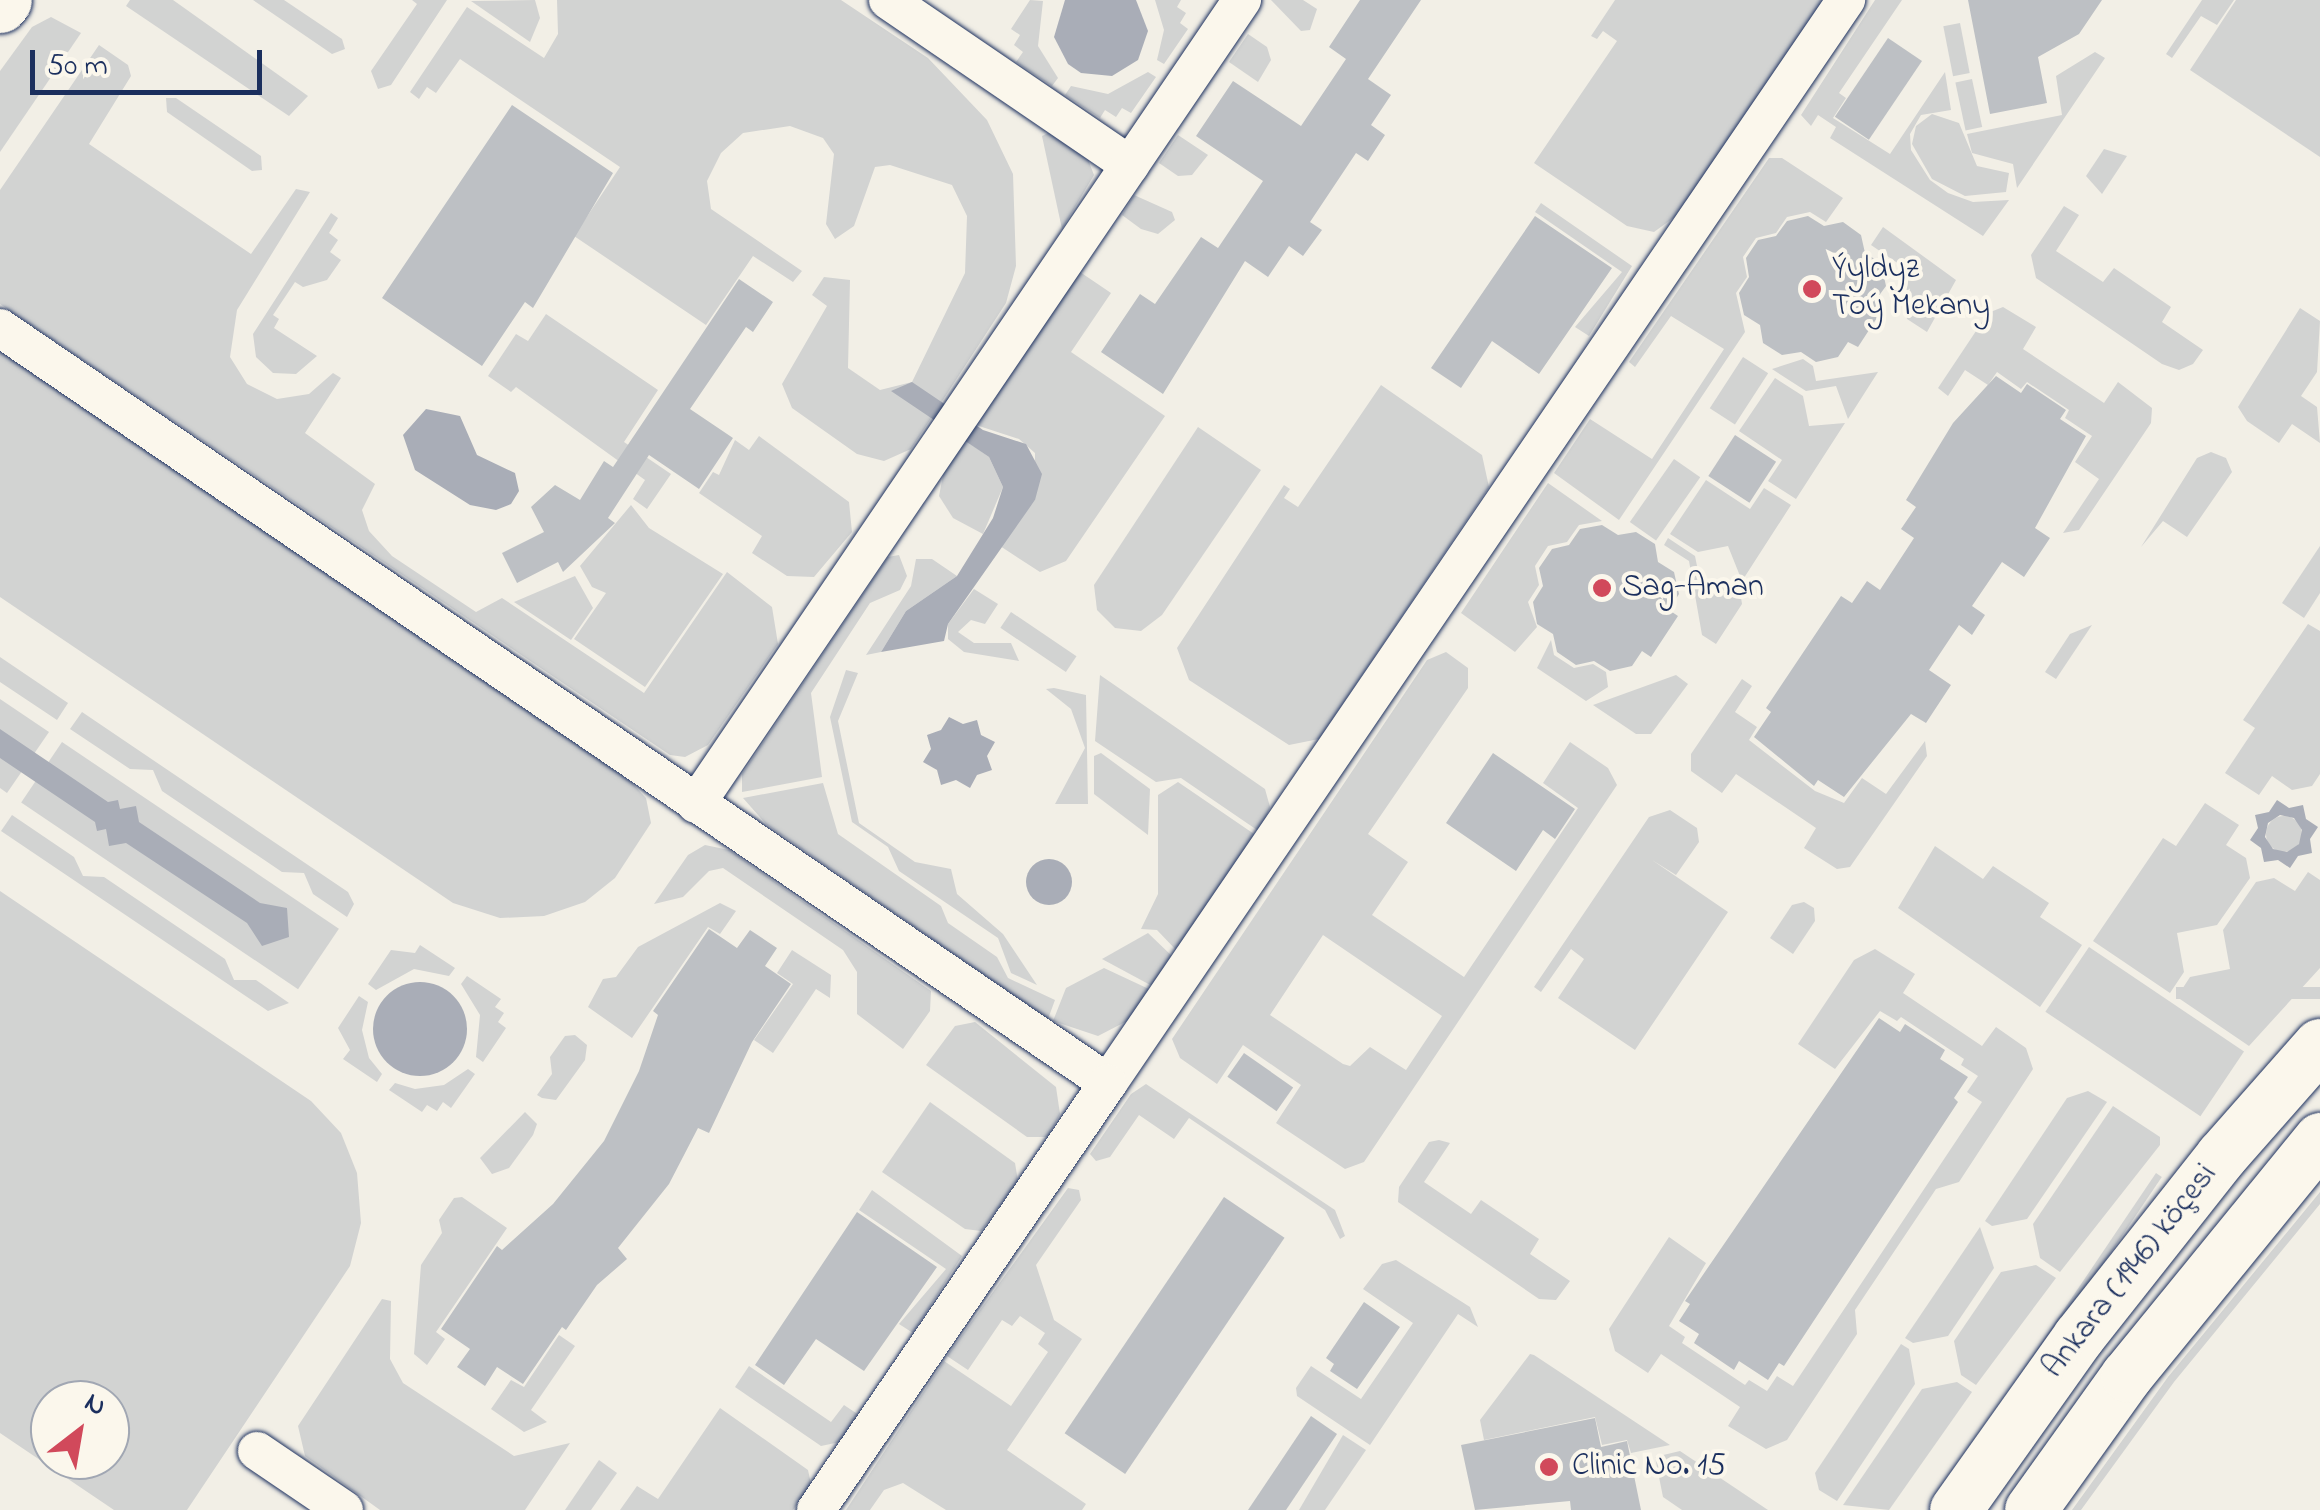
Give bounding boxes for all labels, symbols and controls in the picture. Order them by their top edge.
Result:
scale bar [35,30,268,92]
text: 50 m [47,45,108,89]
place label: Ýyldyz Toý Mekany [1832,252,1990,327]
marker: Ýyldyz Toý Mekany [1801,278,1823,300]
place label: Sag-Aman [1622,569,1764,607]
marker: Sag-Aman [1591,577,1613,599]
street label: Ankara (1946) köçesi [2035,1157,2227,1387]
north arrow [30,1380,130,1480]
text: N [76,1383,113,1428]
place label: Clinic No. 15 [1572,1448,1726,1486]
marker: Clinic No. 15 [1536,1454,1562,1480]

